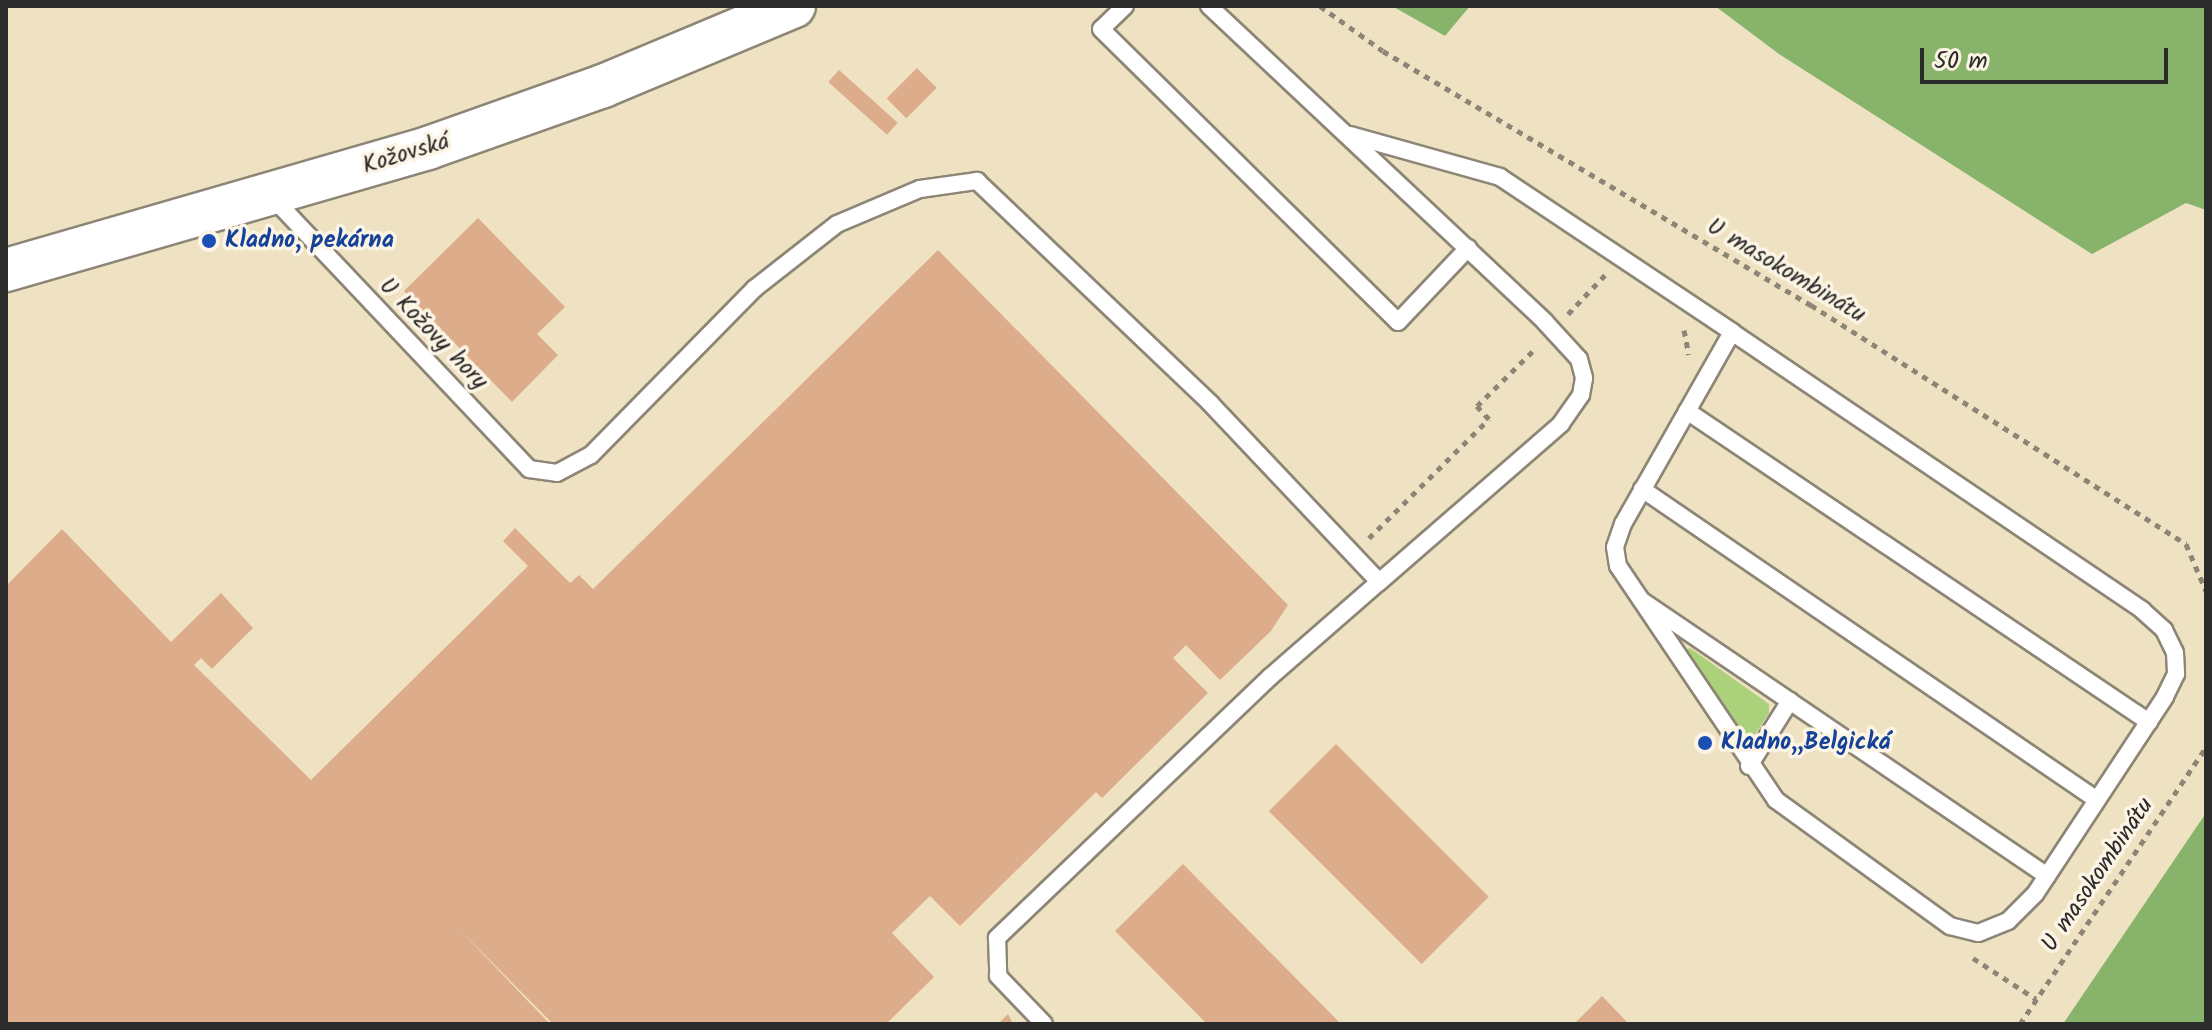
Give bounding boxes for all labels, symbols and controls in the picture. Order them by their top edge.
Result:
scale bar [1924,32,2172,82]
text: 50 m [1934,42,1988,81]
street label: Kožovská [359,127,453,181]
street label: U masokombinátu [1701,212,1871,330]
place label: Kladno, pekárna [225,227,394,255]
marker: Kladno, pekárna [200,232,218,250]
street label: U Kožovy hory [373,272,493,396]
place label: Kladno,,Belgická [1721,729,1891,757]
marker: Kladno,,Belgická [1696,734,1714,752]
street label: U masokombinátu [2036,792,2160,958]

